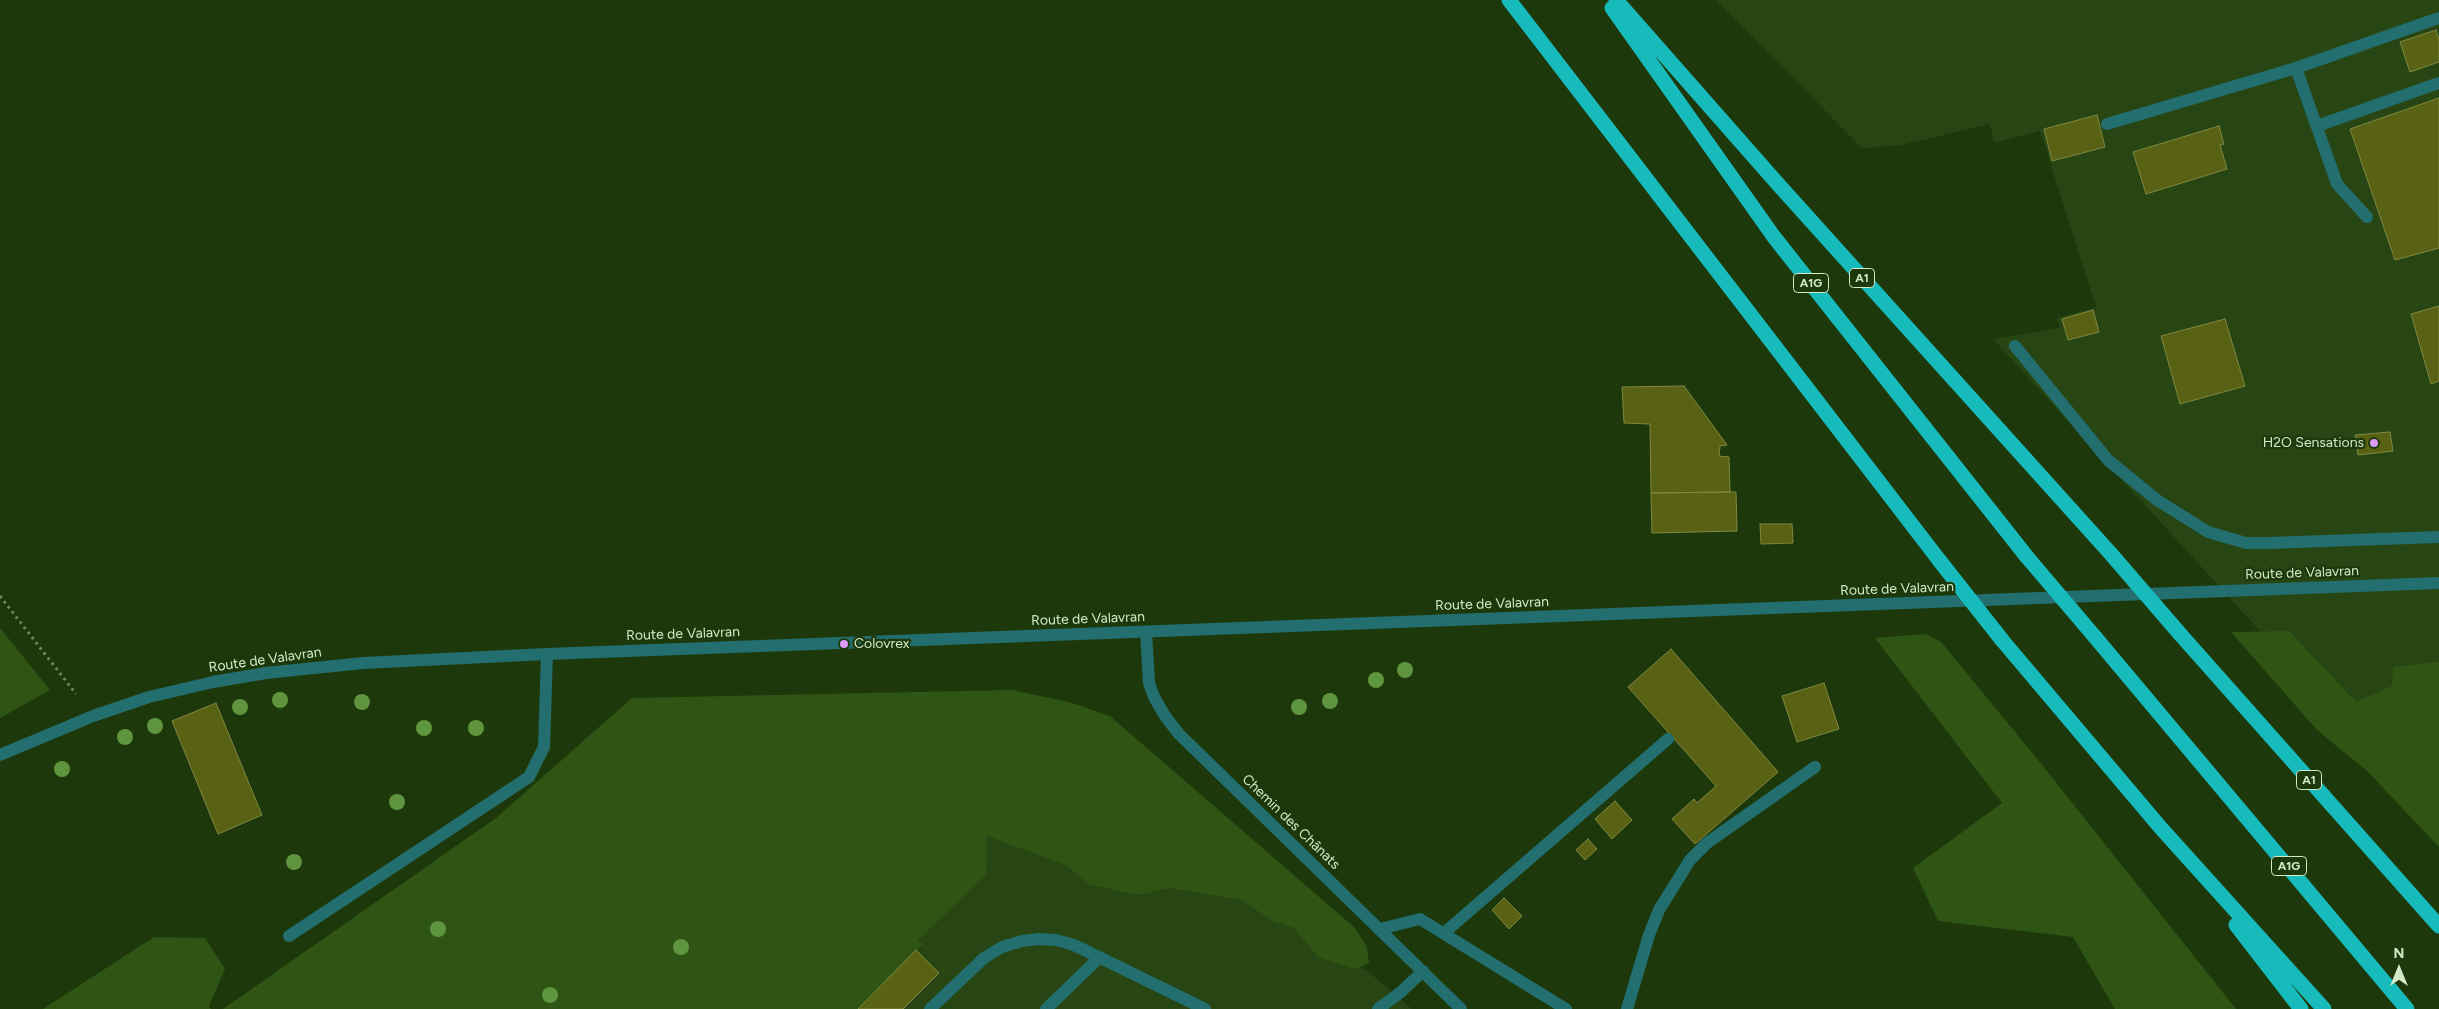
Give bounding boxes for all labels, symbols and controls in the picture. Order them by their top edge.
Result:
road number: A1 [1850,268,1874,288]
road number: A1G [1794,274,1828,292]
place label: H2O Sensations [2263,435,2364,451]
marker: H2O Sensations [2368,437,2380,449]
street label: Route de Valavran [2245,563,2359,583]
street label: Route de Valavran [1840,579,1954,599]
street label: Route de Valavran [1435,594,1549,614]
street label: Route de Valavran [1031,609,1145,629]
street label: Route de Valavran [626,624,740,644]
place label: Colovrex [854,636,909,652]
marker: Colovrex [838,638,850,650]
street label: Route de Valavran [208,644,322,676]
road number: A1 [2296,770,2322,790]
street label: Chemin des Chânats [1239,771,1343,873]
road number: A1G [2272,856,2306,876]
north arrow [2374,944,2424,994]
text: N [2394,945,2404,962]

